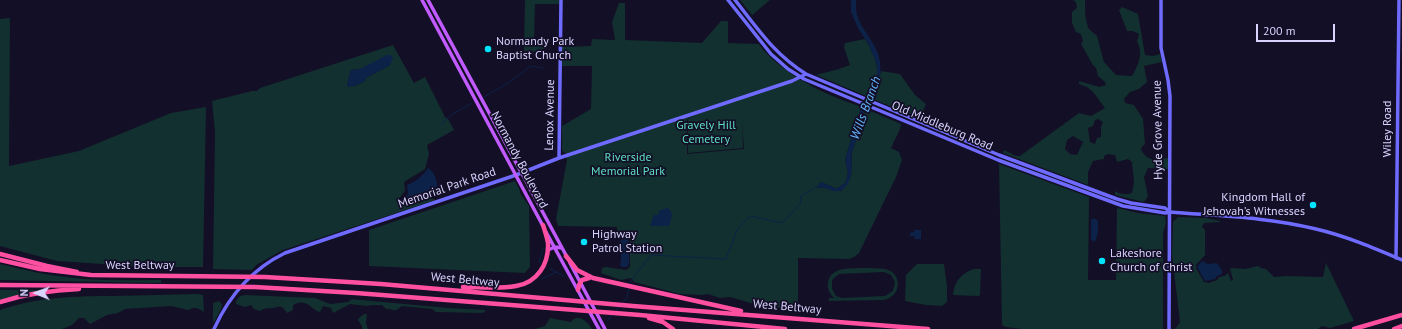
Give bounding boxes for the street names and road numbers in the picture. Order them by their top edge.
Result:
street label: Lenox Avenue [542,79,558,151]
street label: Hyde Grove Avenue [1150,80,1166,180]
street label: Old Middleburg Road [889,98,995,154]
street label: Wiley Road [1381,101,1395,157]
street label: Normandy Boulevard [487,109,551,211]
street label: Memorial Park Road [396,165,498,211]
street label: West Beltway [106,259,174,273]
street label: West Beltway [430,270,500,290]
street label: West Beltway [752,297,822,317]

